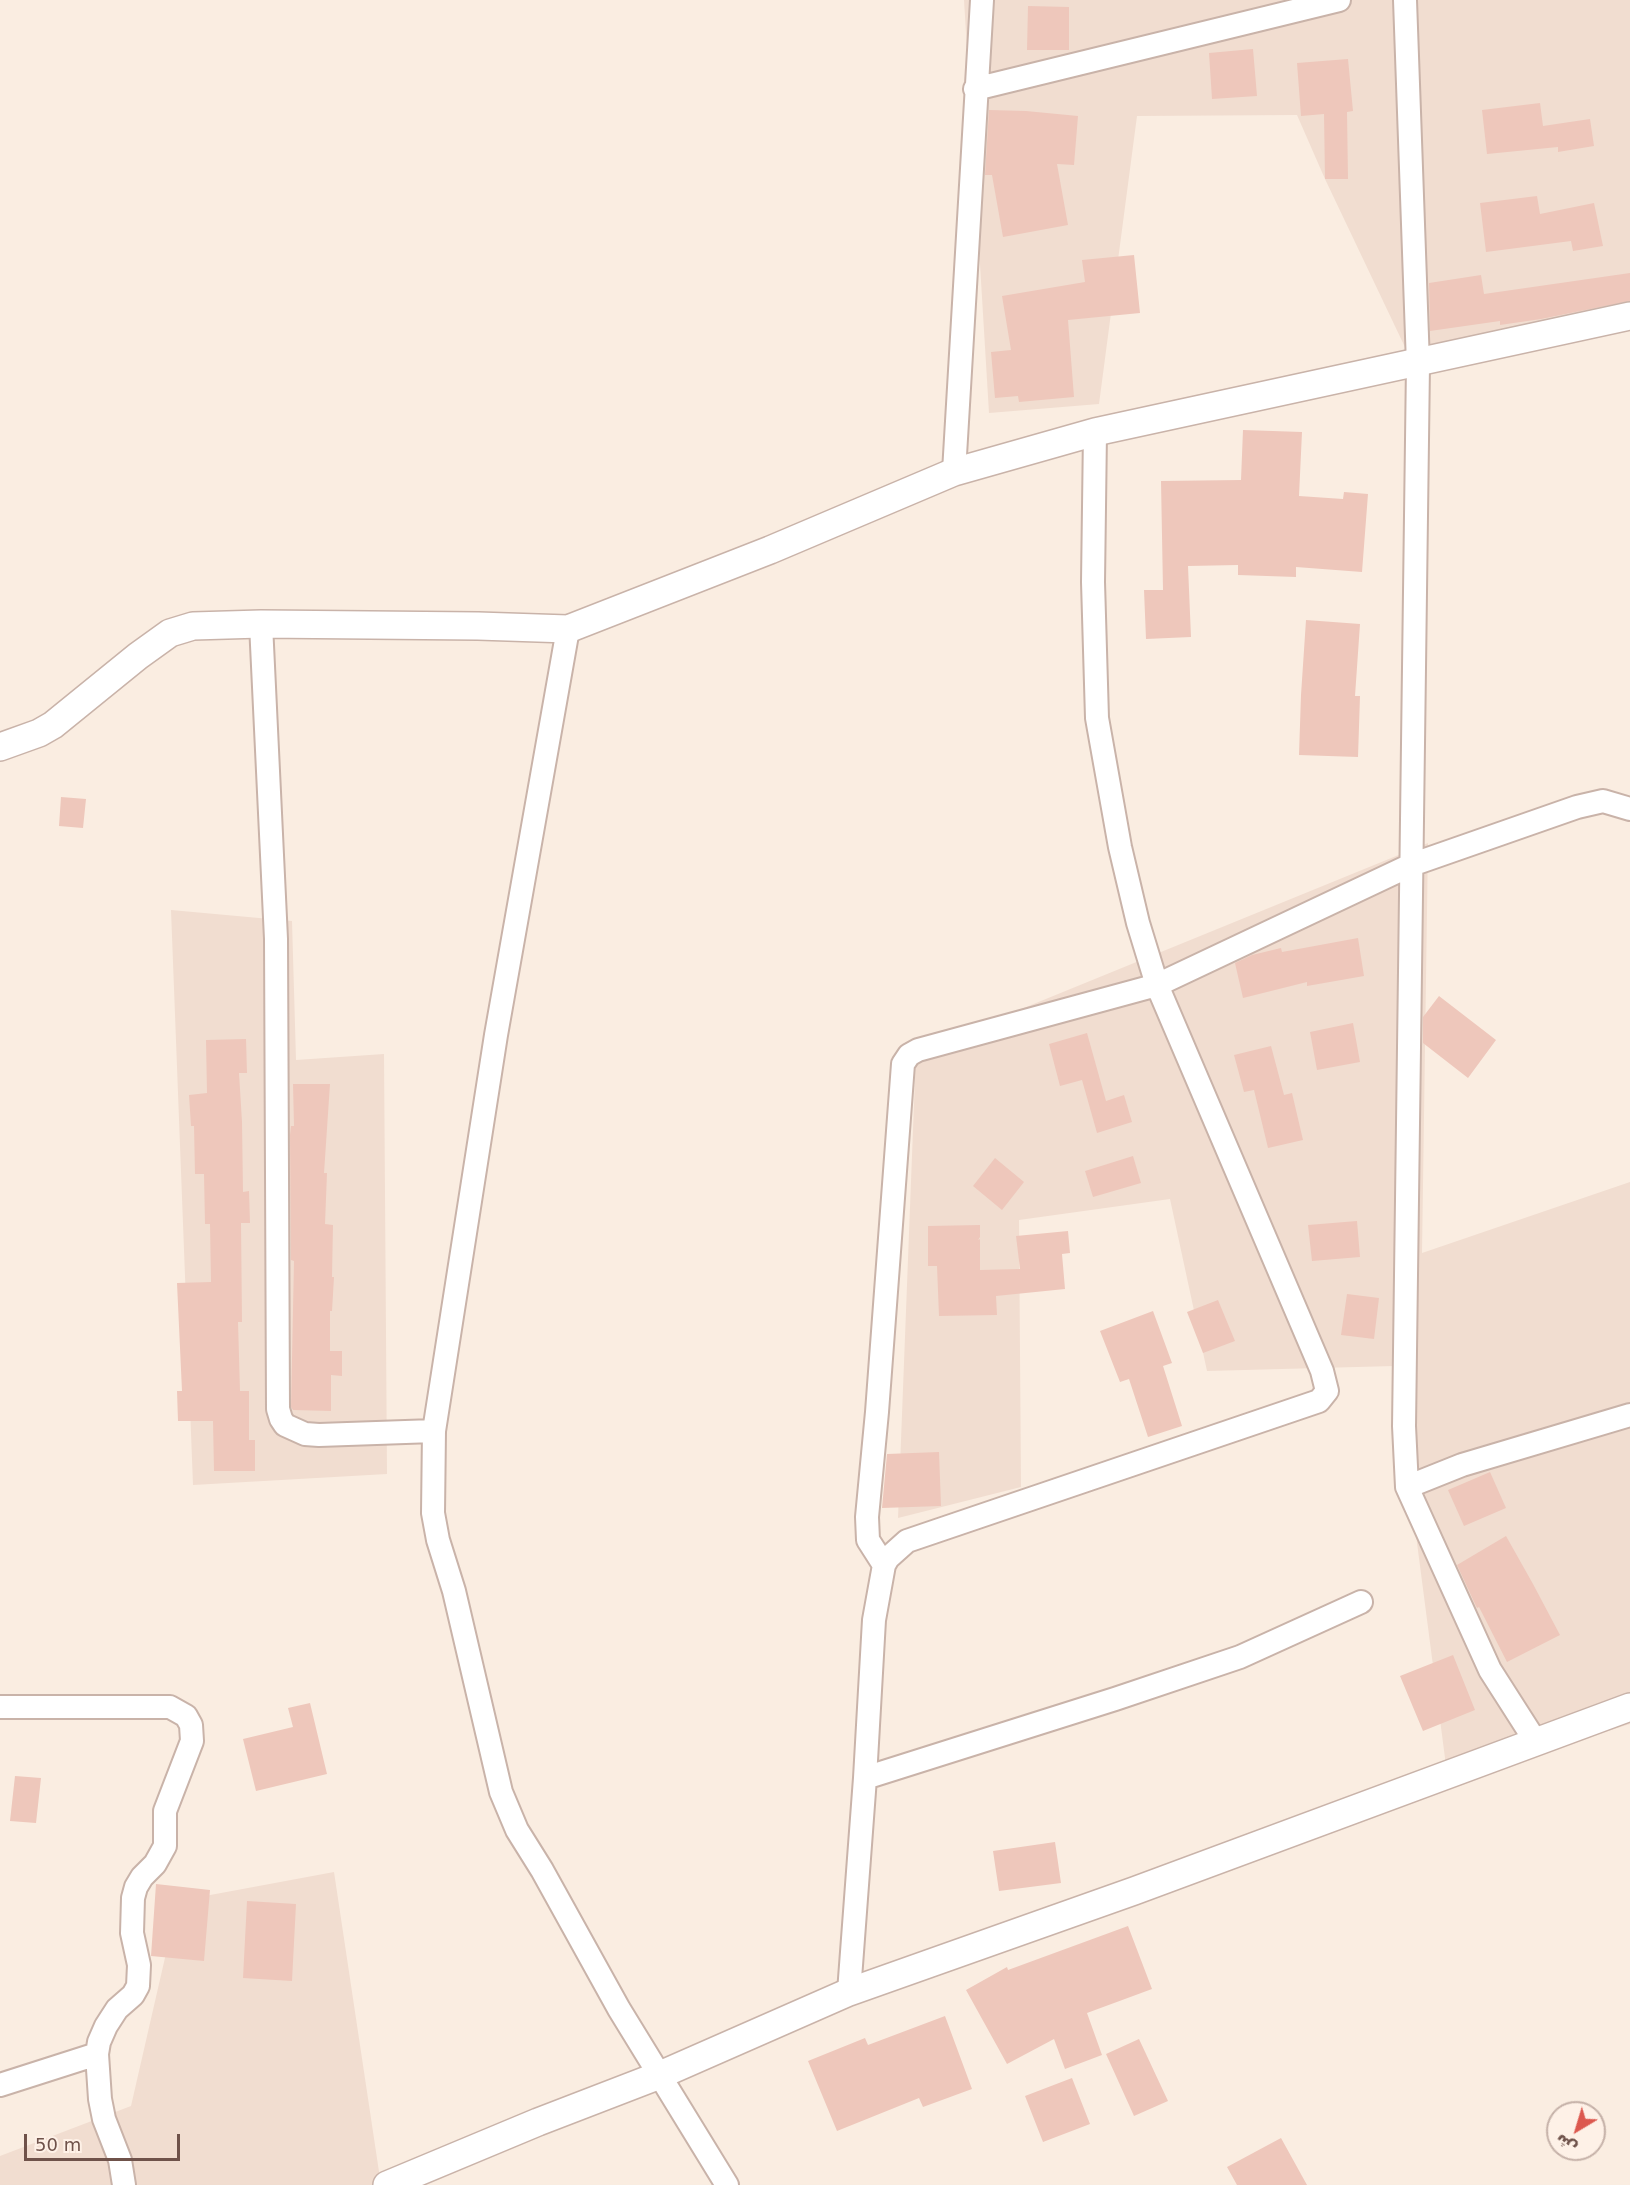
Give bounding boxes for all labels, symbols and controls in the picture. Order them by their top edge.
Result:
north arrow [1546,2101,1606,2161]
scale bar [27,2122,183,2160]
text: ش [1551,2130,1580,2158]
text: 50 m [35,2134,81,2155]

